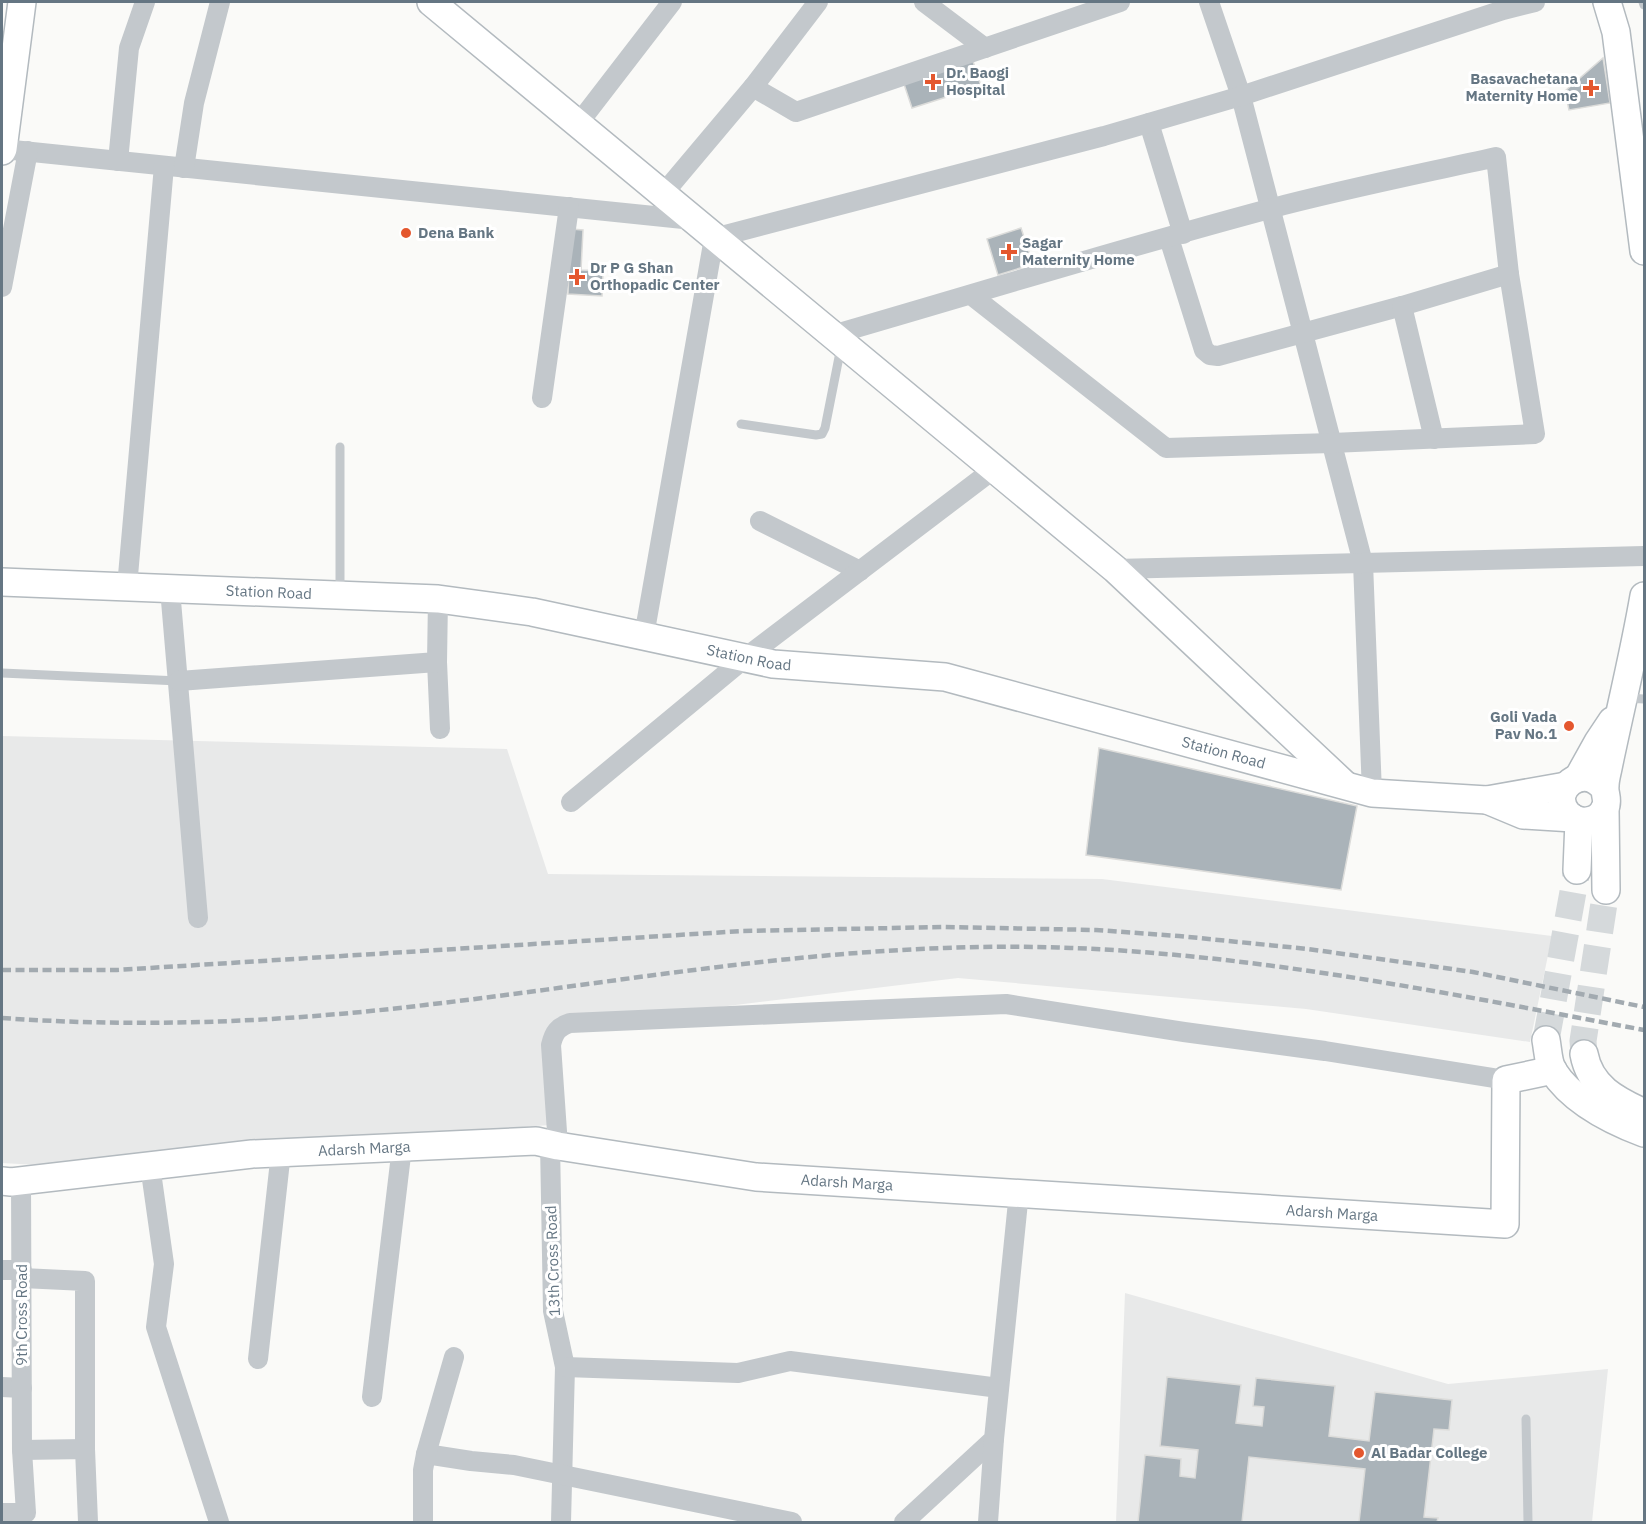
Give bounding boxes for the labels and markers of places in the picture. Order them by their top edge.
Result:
place label: Dr. Baogi Hospital [946,63,1009,99]
place label: Basavachetana Maternity Home [1465,69,1578,105]
marker: Dr. Baogi Hospital [924,73,942,91]
marker: Basavachetana Maternity Home [1582,79,1600,97]
place label: Dena Bank [418,223,494,242]
marker: Dena Bank [399,226,413,240]
place label: Sagar Maternity Home [1022,233,1135,269]
marker: Sagar Maternity Home [1000,243,1018,261]
place label: Dr P G Shan Orthopadic Center [590,258,720,294]
marker: Dr P G Shan Orthopadic Center [568,268,586,286]
place label: Goli Vada Pav No.1 [1490,707,1557,743]
marker: Goli Vada Pav No.1 [1562,719,1576,733]
place label: Al Badar College [1371,1443,1487,1462]
marker: Al Badar College [1352,1446,1366,1460]

